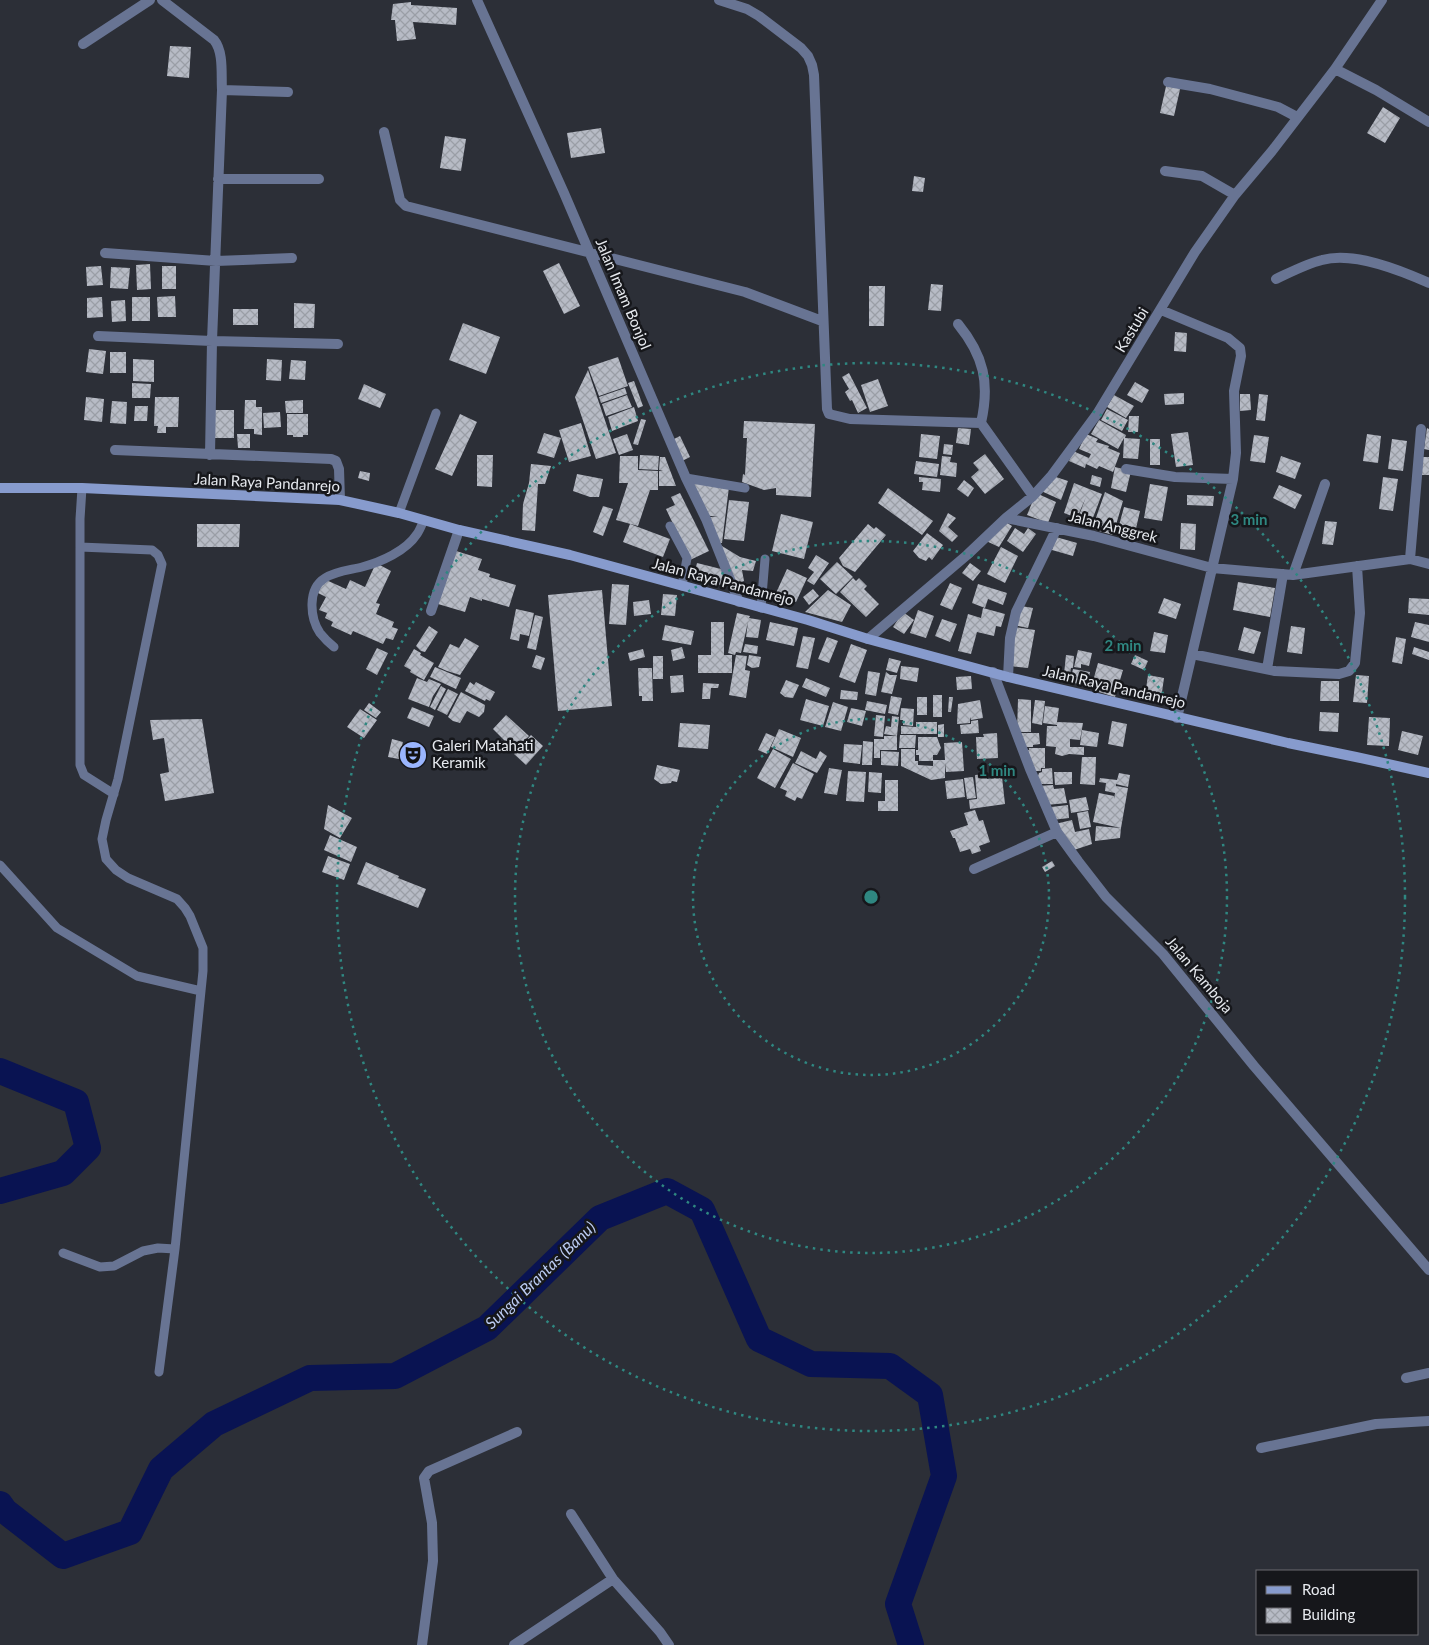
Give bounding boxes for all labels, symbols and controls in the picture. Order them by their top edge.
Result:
street label: Jalan Imam Bonjol [592,235,655,352]
street label: Kastubi [1111,304,1152,355]
street label: Jalan Raya Pandanrejo [194,469,340,495]
street label: Jalan Anggrek [1067,506,1160,546]
text: 3 min [1230,510,1268,528]
street label: Jalan Raya Pandanrejo [650,553,796,609]
text: 2 min [1104,636,1142,654]
street label: Jalan Raya Pandanrejo [1041,661,1187,711]
place label: Galeri Matahati Keramik [432,736,534,771]
theatre icon: Galeri Matahati Keramik [398,740,428,770]
text: 1 min [978,761,1016,779]
centre of rings [862,888,880,906]
street label: Jalan Kamboja [1163,932,1237,1016]
water label: Sungai Brantas (Banu) [481,1217,599,1332]
legend [1256,1570,1419,1635]
text: Road [1302,1580,1335,1598]
text: Building [1302,1605,1355,1623]

